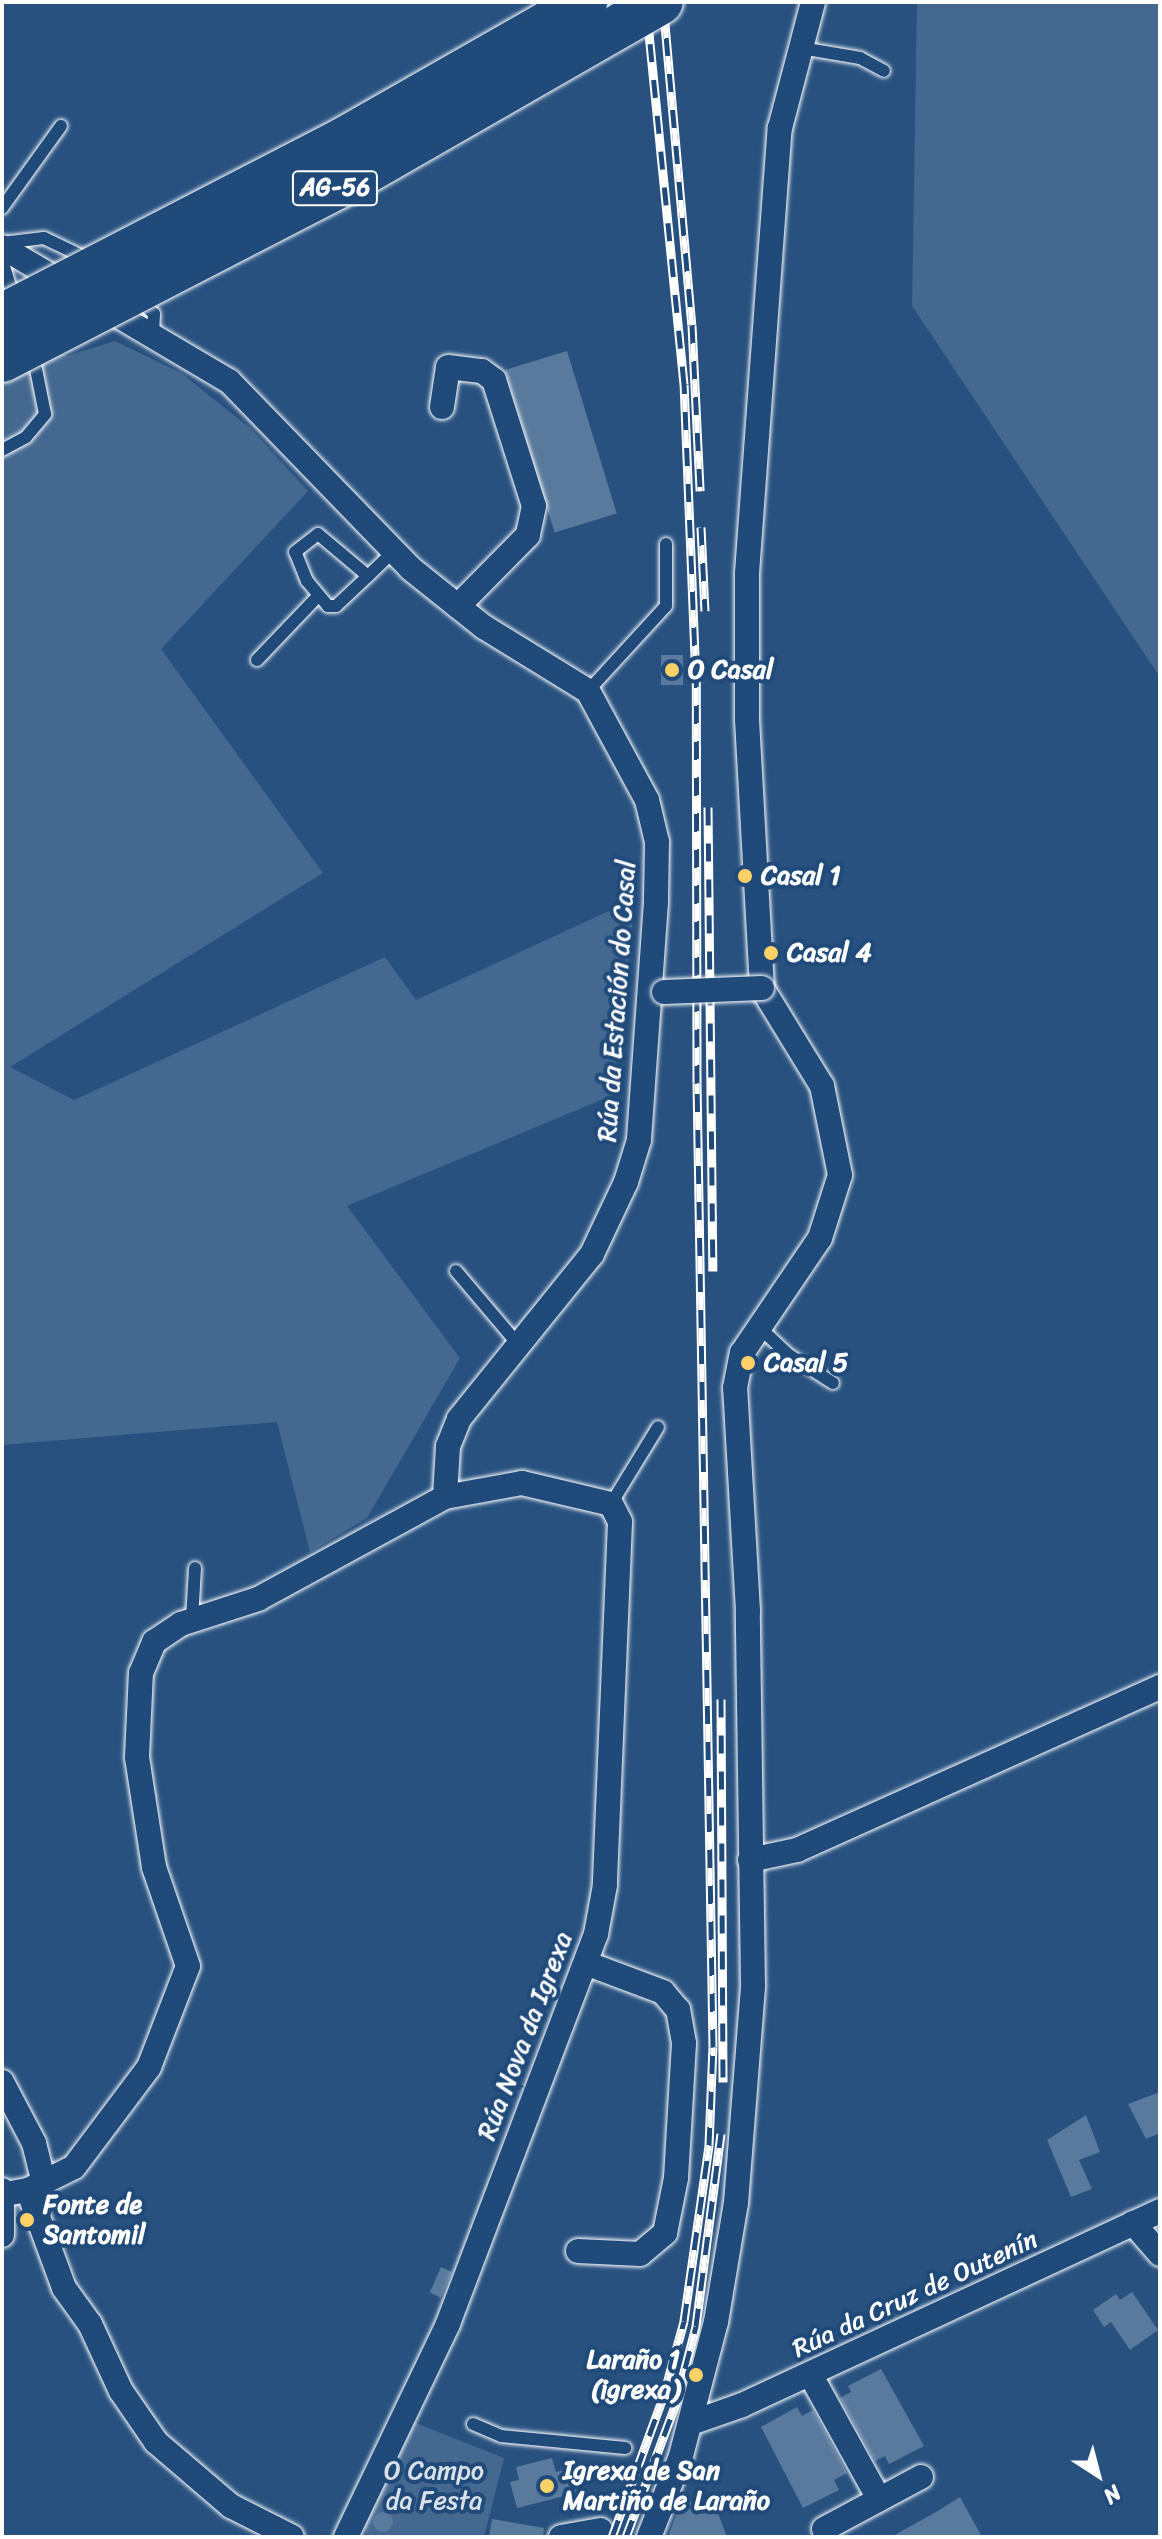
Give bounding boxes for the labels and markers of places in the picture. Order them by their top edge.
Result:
place label: O Casal [688,654,773,686]
marker: O Casal [663,661,681,679]
place label: Casal 1 [761,860,841,892]
marker: Casal 1 [736,867,754,885]
place label: Casal 4 [787,937,872,969]
marker: Casal 4 [762,944,780,962]
place label: Casal 5 [764,1347,848,1379]
marker: Casal 5 [739,1354,757,1372]
place label: Fonte de Santomil [43,2189,146,2250]
marker: Fonte de Santomil [18,2211,36,2229]
place label: Laraño 1 (igrexa) [586,2344,680,2406]
marker: Laraño 1 (igrexa) [687,2366,705,2384]
place label: Igrexa de San Martiño de Laraño [563,2455,770,2516]
marker: Igrexa de San Martiño de Laraño [538,2477,556,2495]

